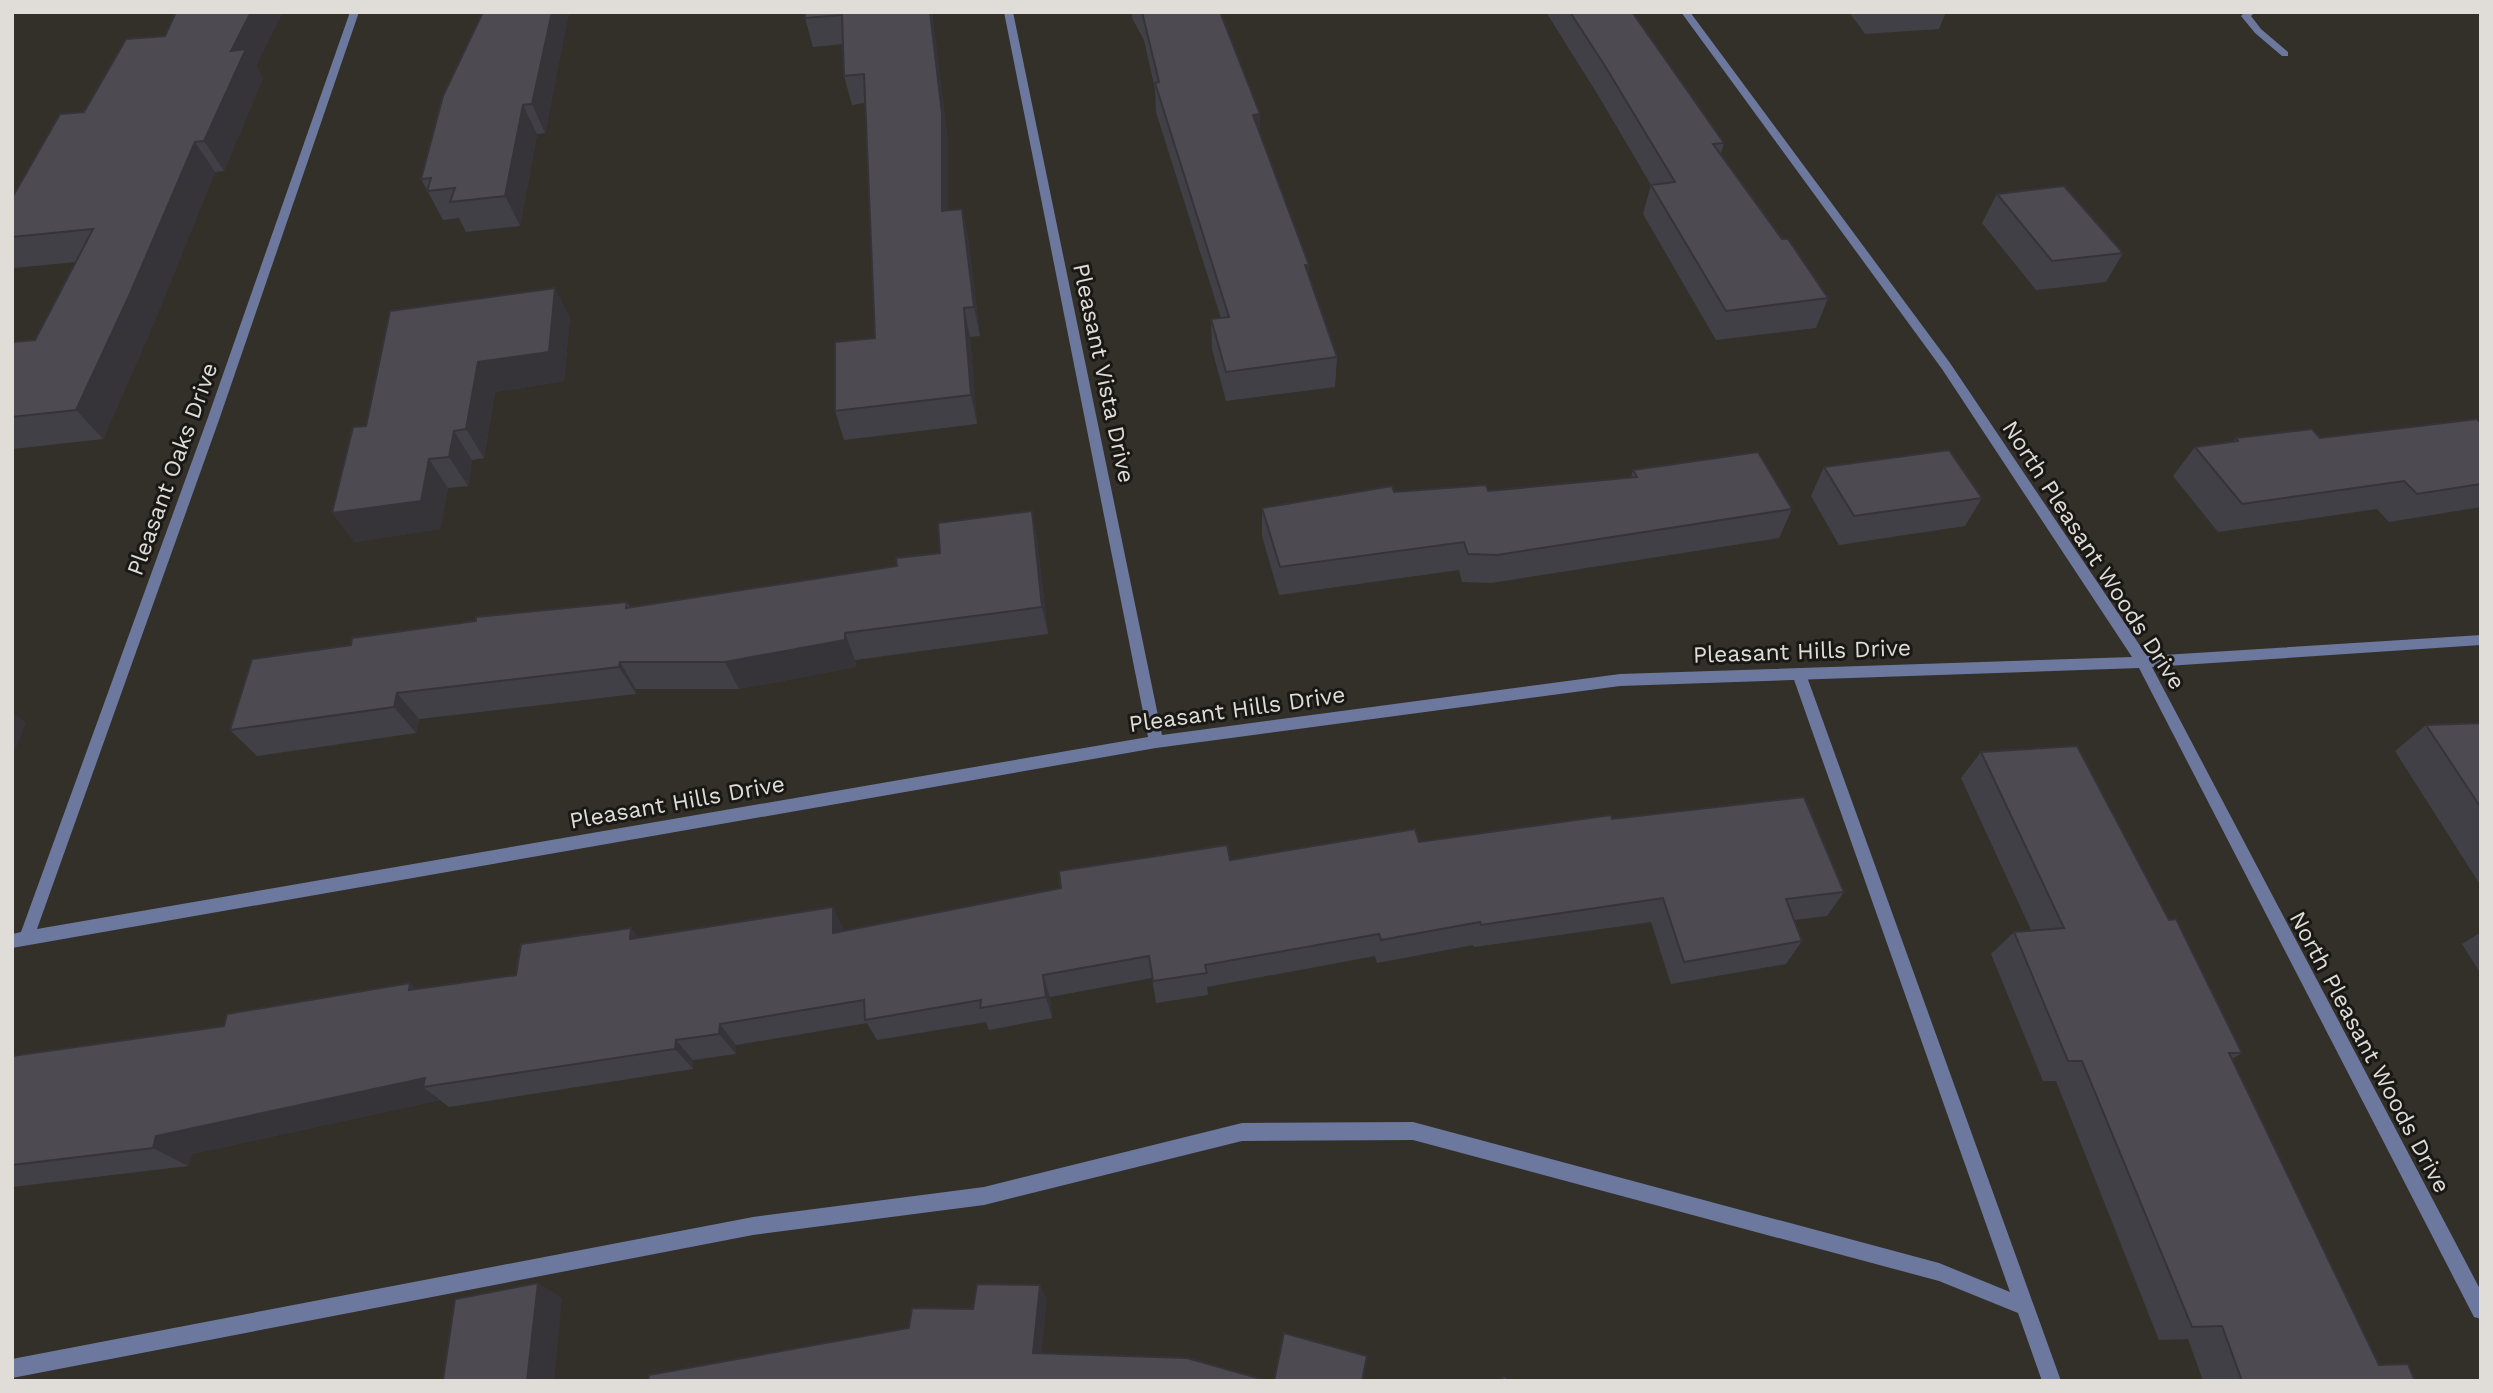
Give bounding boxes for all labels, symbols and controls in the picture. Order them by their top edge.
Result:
street label: Pleasant Vista Drive [1067,261,1140,485]
street label: Pleasant Oaks Drive [121,359,224,579]
street label: North Pleasant Woods Drive [1996,416,2191,695]
street label: Pleasant Hills Drive [1692,634,1912,669]
street label: Pleasant Hills Drive [1127,681,1347,738]
street label: Pleasant Hills Drive [567,770,787,835]
street label: North Pleasant Woods Drive [2284,907,2455,1198]

